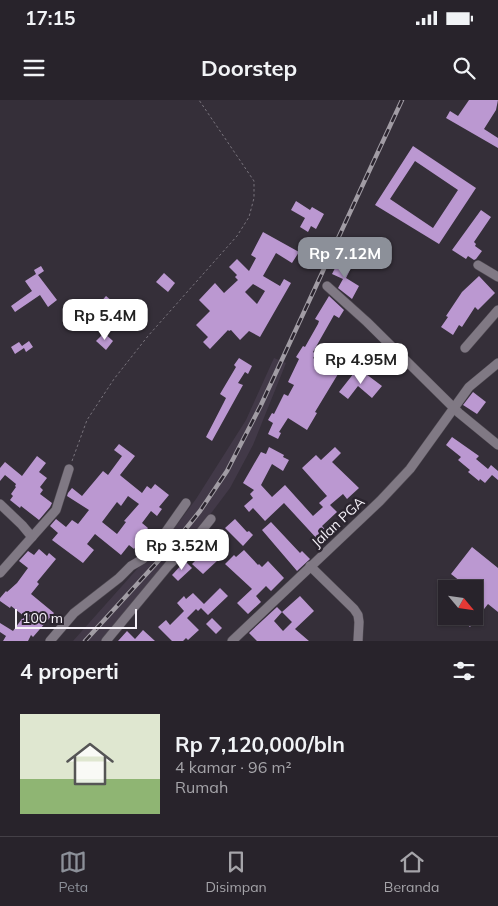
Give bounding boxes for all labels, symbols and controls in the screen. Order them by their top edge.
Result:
text: 17:15 [25,6,75,30]
icon: menu [20,54,48,82]
text: Doorstep [201,54,297,82]
icon: search [450,54,478,82]
pin: Rp 7.12M [293,236,397,279]
text: Rp 7.12M [309,243,381,263]
pin: Rp 5.4M [59,298,151,341]
text: Rp 5.4M [74,305,136,325]
pin: Rp 4.95M [309,342,413,385]
text: Rp 4.95M [325,349,397,369]
street label: Jalan PGA [308,492,369,551]
pin: Rp 3.52M [130,528,234,571]
text: Rp 3.52M [146,535,218,555]
north arrow [438,580,482,625]
map controls [438,580,483,625]
scale bar [15,606,138,629]
text: 100 m [22,609,63,627]
icon: filters [450,657,478,685]
text: 4 properti [20,658,119,684]
text: Rp 7,120,000/bln [175,731,345,757]
icon: home [60,734,120,794]
text: 4 kamar · 96 m² [175,757,292,777]
text: Rumah [175,777,228,797]
tab: Peta [59,848,88,896]
tab: Disimpan [205,848,267,896]
tab: Beranda [384,848,439,896]

